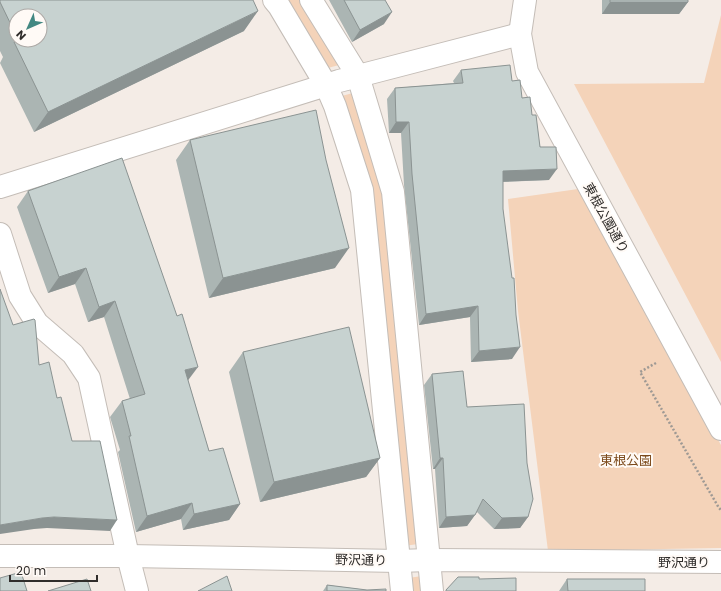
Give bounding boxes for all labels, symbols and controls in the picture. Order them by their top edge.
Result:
north arrow [8,8,48,48]
text: N [12,26,30,44]
street label: 東根公園通り [579,179,633,257]
park label: 東根公園 [600,451,652,470]
street label: 野沢通り [335,550,387,570]
street label: 野沢通り [658,553,710,572]
scale bar [10,557,97,583]
text: 20 m [16,562,46,579]

